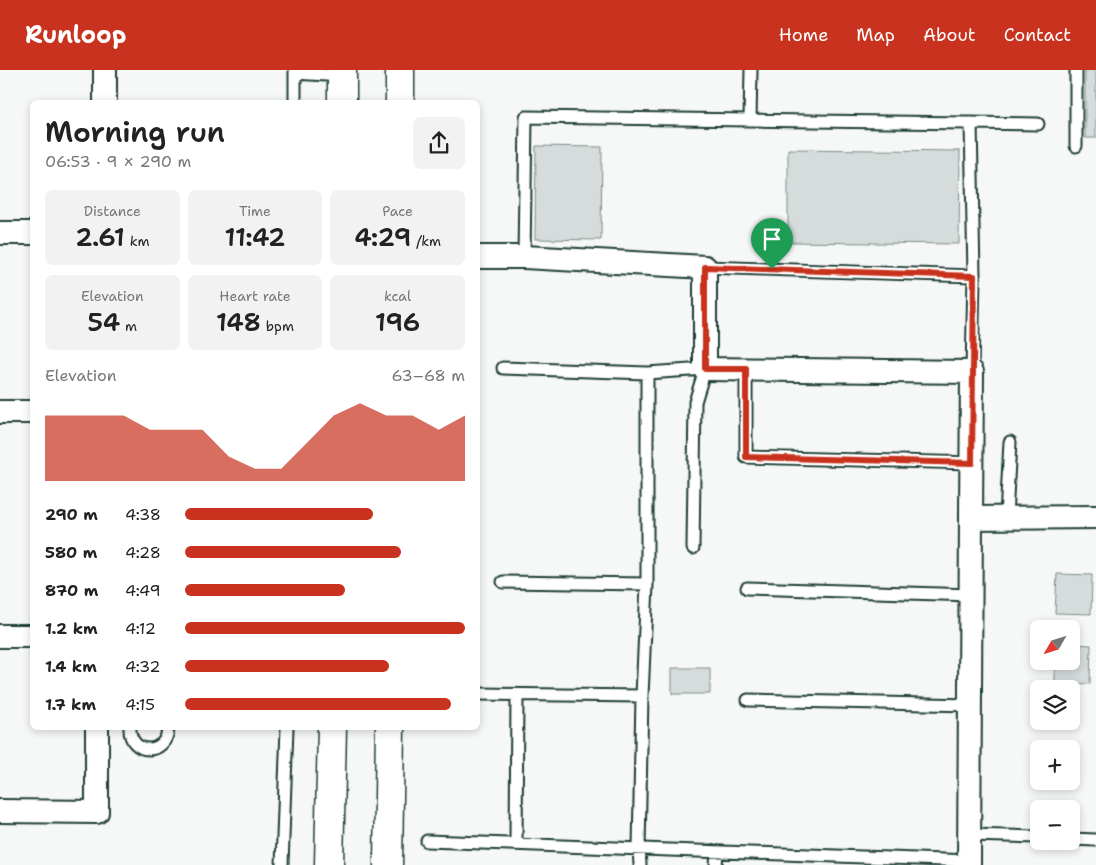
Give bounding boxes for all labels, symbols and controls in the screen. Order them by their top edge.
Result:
text: Runloop [25,19,126,51]
text: Home [779,23,828,47]
text: Map [856,23,895,47]
text: About [923,23,976,47]
text: Contact [1004,23,1071,47]
text: Morning run [45,113,225,151]
button: share [413,117,465,169]
text: 06:53 · 9 × 290 m [45,151,191,172]
text: Distance [84,202,141,220]
text: Time [239,202,271,220]
text: Pace [382,202,413,220]
pin [751,218,793,269]
text: 2.61 [75,220,125,254]
text: 11:42 [225,220,285,254]
text: 4:29 [354,220,411,254]
icon: arrive [758,225,786,253]
text: km [125,232,149,250]
text: /km [411,232,441,250]
text: Elevation [81,287,144,305]
text: Heart rate [219,287,291,305]
text: kcal [384,287,411,305]
text: 54 [88,305,120,339]
text: 148 [216,305,261,339]
text: 196 [375,305,420,339]
text: m [120,317,137,335]
text: bpm [261,317,294,335]
text: Elevation [45,365,117,386]
text: 63–68 m [391,365,465,386]
text: 290 m [45,504,98,525]
text: 4:38 [125,504,161,525]
text: 580 m [45,542,97,563]
text: 4:28 [125,542,161,563]
text: 870 m [45,580,98,601]
text: 4:49 [125,580,161,601]
text: 1.2 km [45,618,98,639]
text: 4:12 [125,618,156,639]
north arrow [1030,620,1080,670]
map controls [1030,620,1080,850]
text: 1.4 km [45,656,97,677]
text: 4:32 [125,656,160,677]
button: layers [1030,680,1080,730]
text: 1.7 km [45,694,96,715]
text: 4:15 [125,694,155,715]
button: + [1030,740,1080,790]
button: − [1030,800,1080,850]

